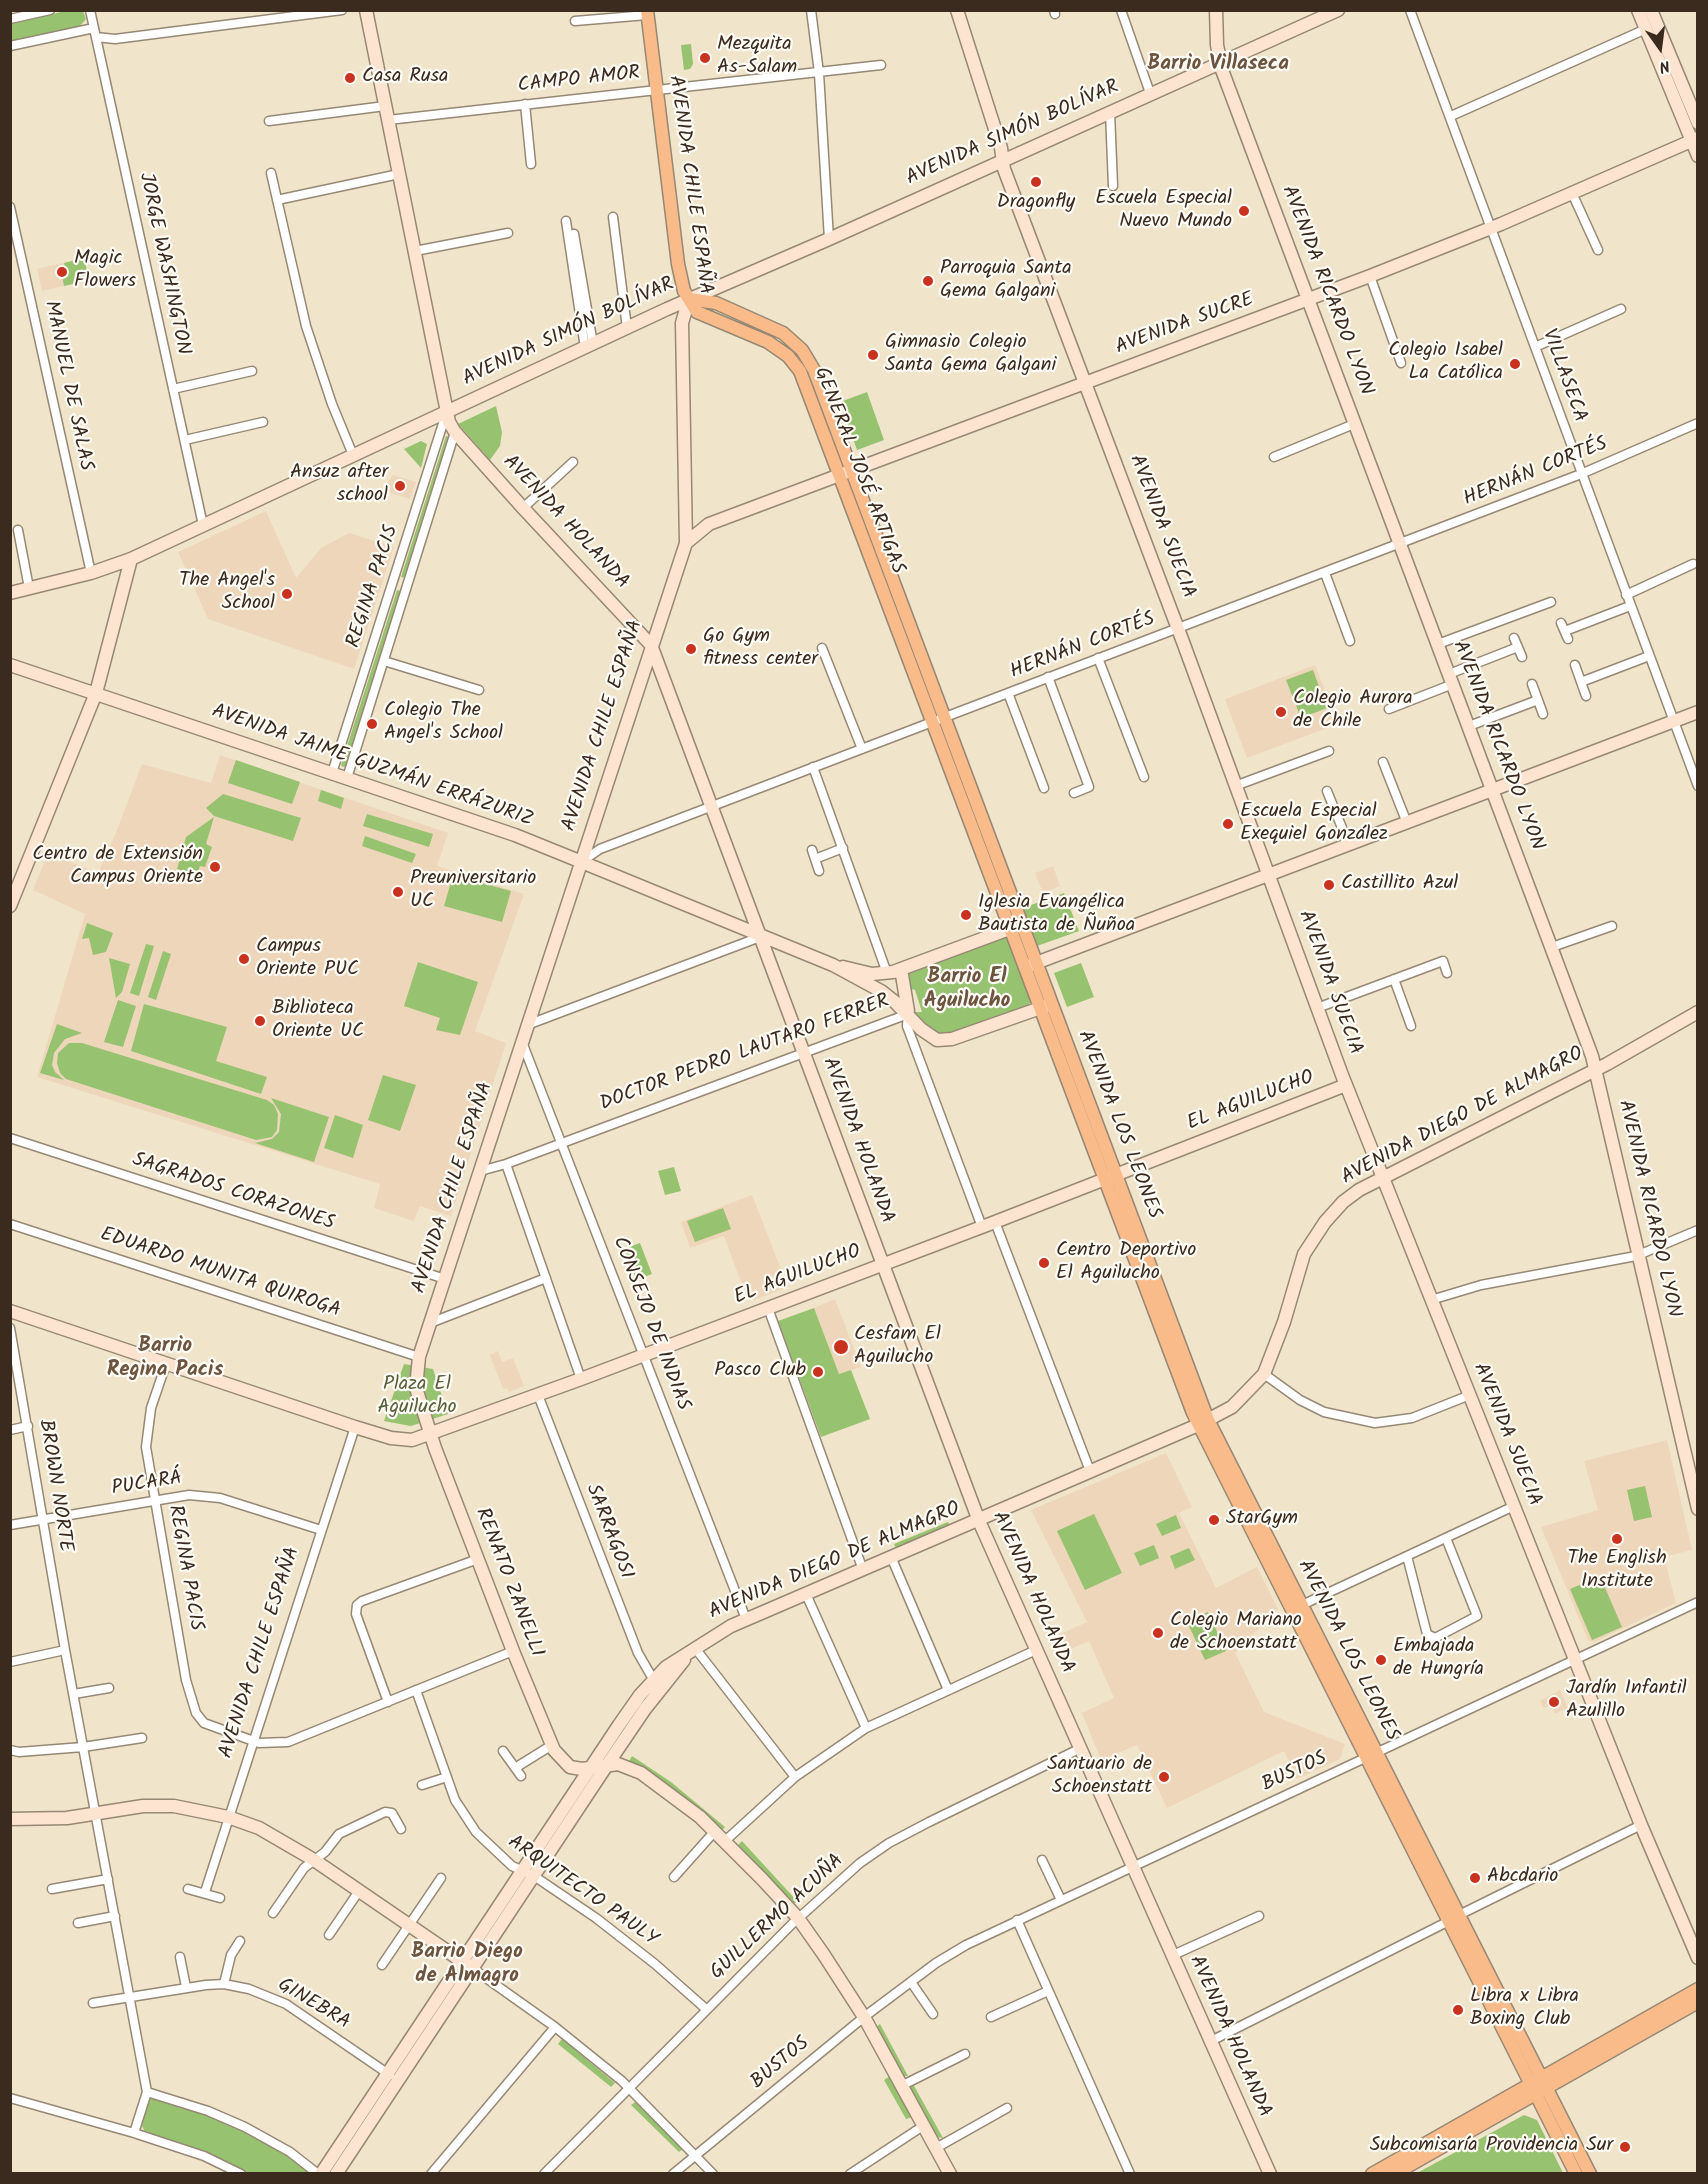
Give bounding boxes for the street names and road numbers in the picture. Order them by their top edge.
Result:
street label: CAMPO AMOR [517,63,641,99]
street label: AVENIDA CHILE ESPAÑA [662,74,716,296]
street label: AVENIDA SIMÓN BOLÍVAR [903,76,1123,192]
street label: JORGE WASHINGTON [132,171,194,357]
street label: AVENIDA RICARDO LYON [1275,183,1377,399]
street label: AVENIDA SIMÓN BOLÍVAR [460,273,678,393]
street label: AVENIDA SUCRE [1113,289,1257,361]
street label: MANUEL DE SALAS [37,299,97,473]
street label: VILLASECA [1535,326,1591,426]
street label: GENERAL JOSÉ ARTIGAS [807,364,909,578]
street label: HERNÁN CORTÉS [1461,433,1611,513]
street label: AVENIDA HOLANDA [497,451,633,595]
street label: AVENIDA SUECIA [1123,452,1199,602]
street label: REGINA PACIS [343,523,405,651]
street label: HERNÁN CORTÉS [1007,608,1159,686]
street label: AVENIDA CHILE ESPAÑA [559,617,649,835]
street label: AVENIDA RICARDO LYON [1446,638,1548,854]
street label: AVENIDA JAIME GUZMÁN ERRÁZURIZ [208,701,536,833]
street label: AVENIDA SUECIA [1292,908,1366,1058]
street label: DOCTOR PEDRO LAUTARO FERRER [597,990,893,1118]
street label: AVENIDA LOS LEONES [1071,1027,1165,1223]
street label: AVENIDA DIEGO DE ALMAGRO [1338,1043,1588,1191]
street label: AVENIDA HOLANDA [816,1055,898,1227]
street label: EL AGUILUCHO [1184,1067,1318,1137]
street label: AVENIDA CHILE ESPAÑA [409,1079,499,1297]
street label: AVENIDA RICARDO LYON [1611,1098,1685,1320]
street label: SAGRADOS CORAZONES [129,1149,337,1237]
street label: EDUARDO MUNITA QUIROGA [97,1224,343,1324]
street label: CONSEJO DE INDIAS [606,1234,694,1414]
street label: EL AGUILUCHO [731,1241,865,1311]
street label: AVENIDA SUECIA [1466,1360,1546,1510]
street label: BROWN NORTE [32,1418,76,1554]
street label: PUCARÁ [110,1468,184,1502]
street label: SARRAGOSI [579,1481,637,1583]
street label: AVENIDA DIEGO DE ALMAGRO [706,1498,964,1626]
street label: REGINA PACIS [161,1503,207,1633]
street label: RENATO ZANELLI [469,1505,547,1661]
street label: AVENIDA HOLANDA [986,1508,1078,1678]
street label: AVENIDA CHILE ESPAÑA [216,1544,306,1762]
street label: AVENIDA LOS LEONES [1291,1557,1403,1745]
street label: BUSTOS [1259,1748,1331,1798]
street label: ARQUITECTO PAULY [502,1831,662,1953]
street label: GUILLERMO ACUÑA [706,1850,850,1986]
street label: AVENIDA HOLANDA [1183,1952,1275,2122]
street label: GINEBRA [272,1974,354,2036]
street label: BUSTOS [747,2033,815,2095]

